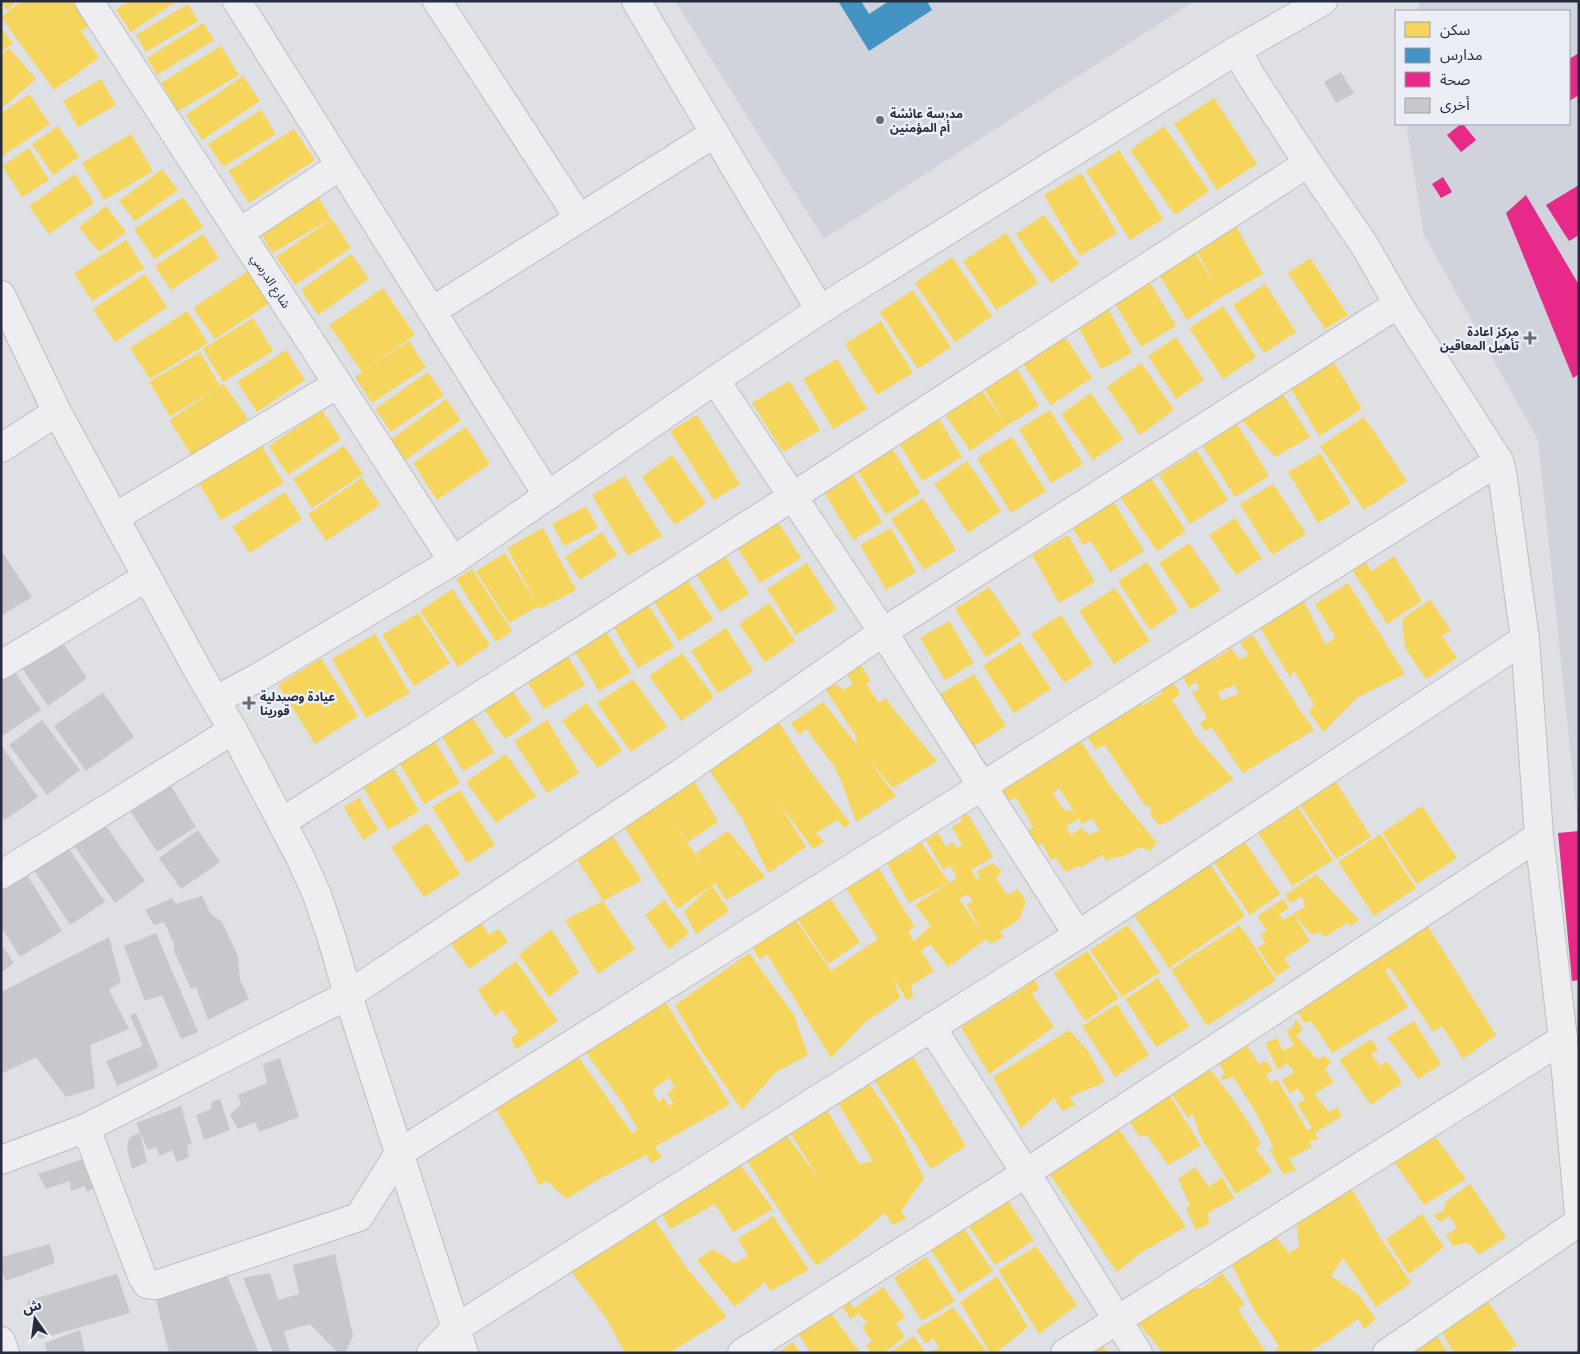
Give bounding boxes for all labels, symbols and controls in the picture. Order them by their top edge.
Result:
legend [1395,10,1570,125]
text: سكن [1440,20,1471,39]
text: مدارس [1440,45,1483,64]
text: صحة [1440,70,1470,89]
text: أخرى [1440,95,1470,114]
place label: مدرسة عائشة أم المؤمنين [890,106,963,137]
marker: مدرسة عائشة أم المؤمنين [874,114,886,126]
street label: شارع الدرسي [246,251,294,312]
place label: مركز اعادة تأهيل المعاقين [1440,324,1520,353]
marker: مركز اعادة تأهيل المعاقين [1523,331,1537,345]
place label: عيادة وصيدلية قورينا [260,689,335,718]
marker: عيادة وصيدلية قورينا [242,696,256,710]
north arrow [10,1294,60,1344]
text: ش [20,1295,43,1317]

